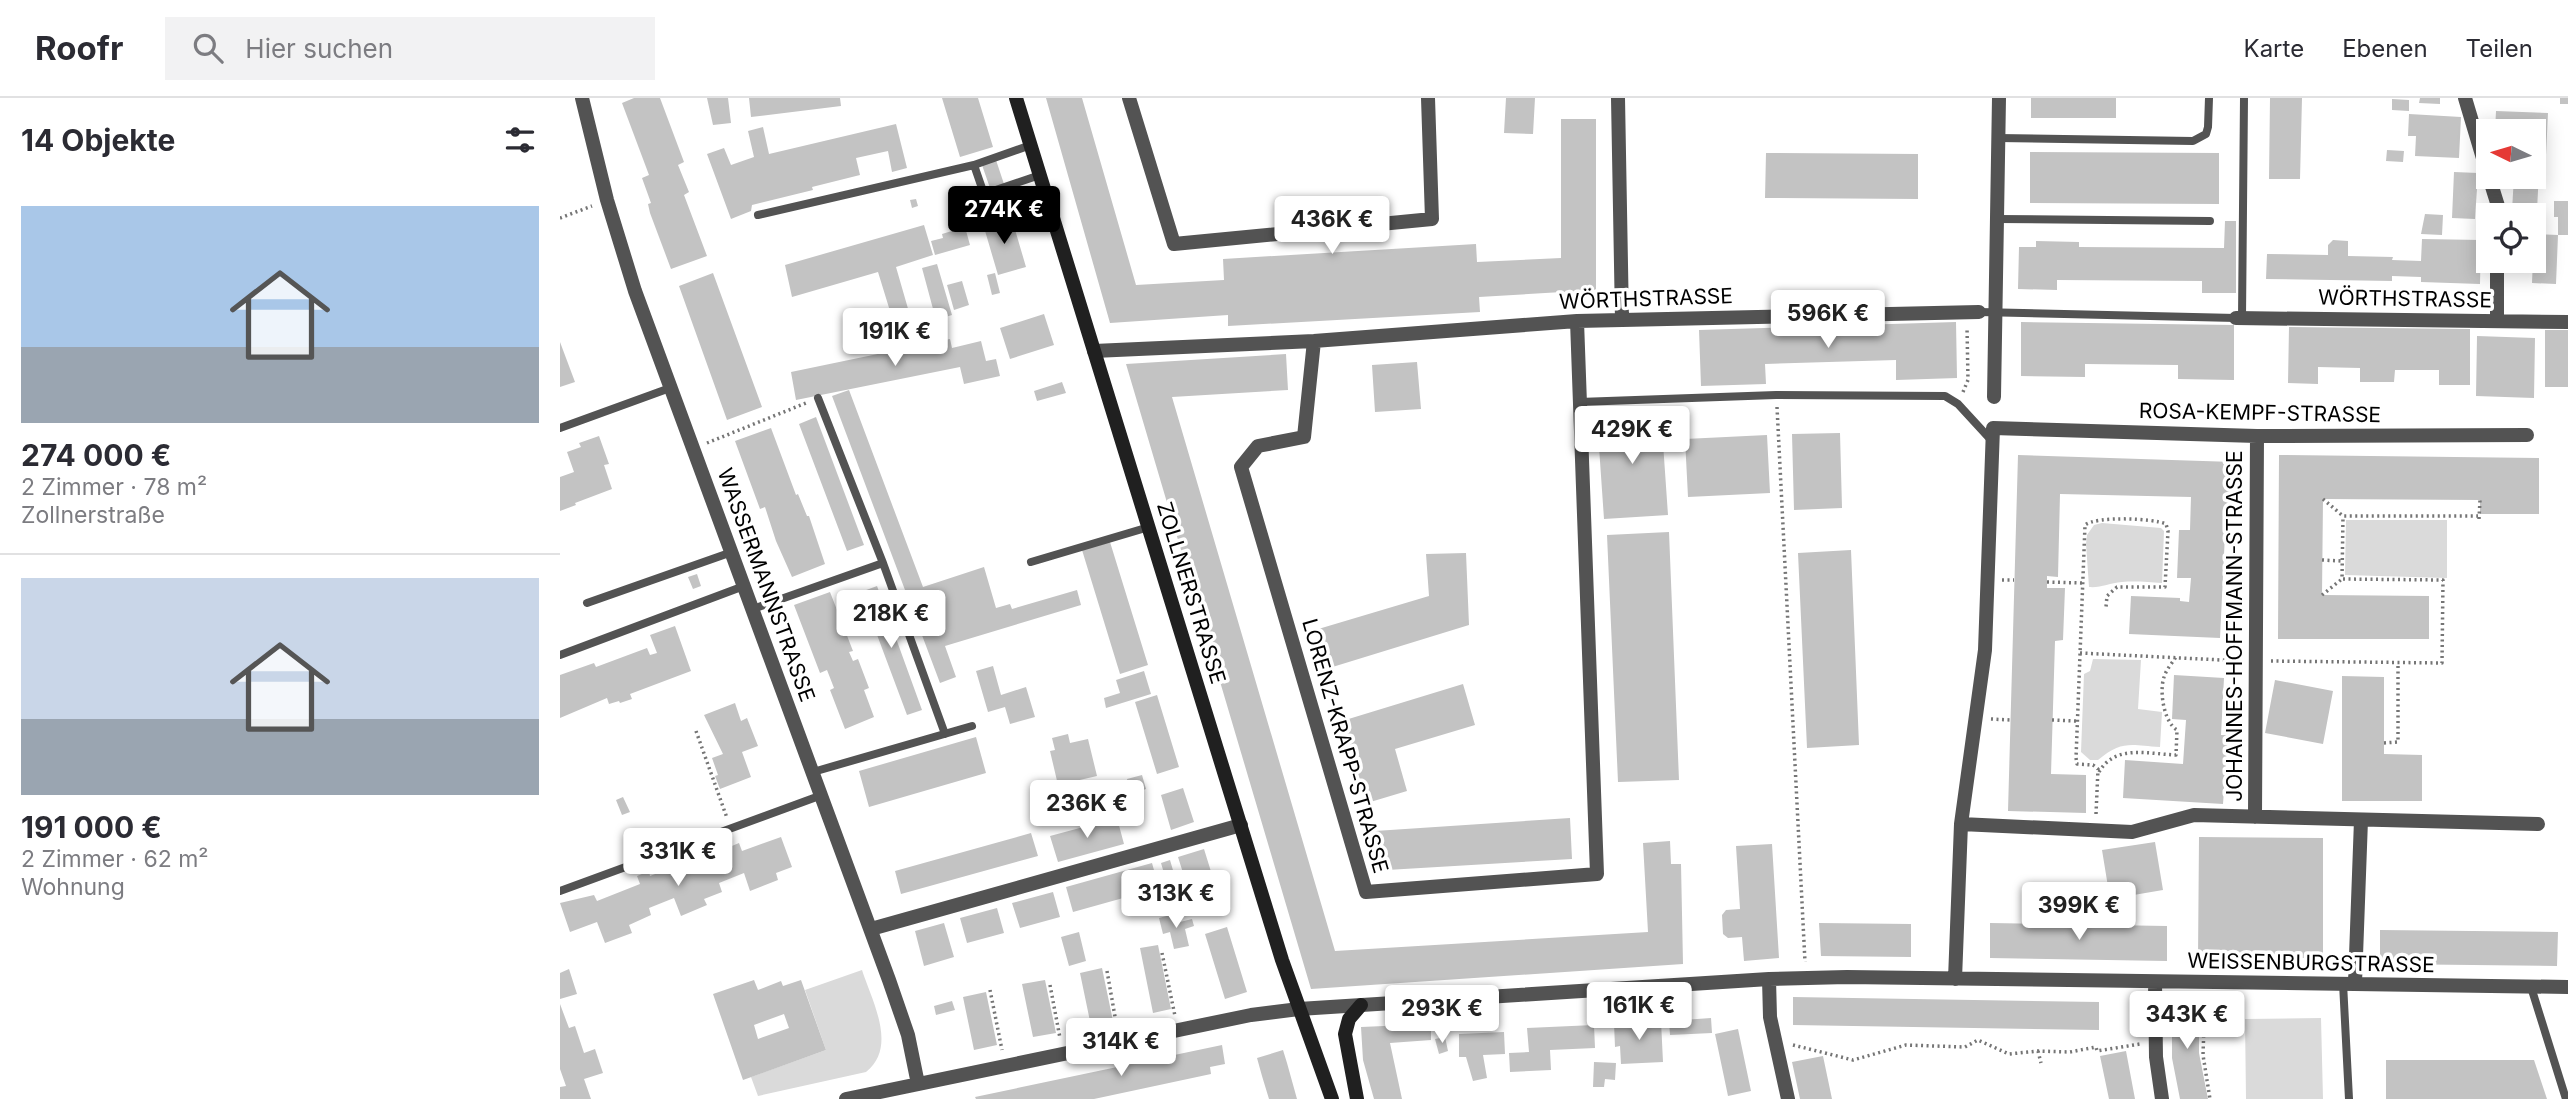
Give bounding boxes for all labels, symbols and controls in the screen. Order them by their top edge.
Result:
search box [165,17,655,80]
text: Roofr [35,28,123,68]
icon: search [189,29,227,67]
text: Hier suchen [245,33,393,64]
text: Karte [2244,34,2304,63]
text: Ebenen [2342,34,2428,63]
text: Teilen [2466,34,2533,63]
north arrow [2476,119,2546,189]
map controls [2476,119,2546,273]
icon: filters [501,121,539,159]
text: 14 Objekte [21,122,175,158]
pin: 274K € [947,186,1061,246]
text: 274K € [964,195,1044,223]
pin: 436K € [1275,197,1389,256]
button: locate [2476,203,2546,273]
text: 436K € [1290,205,1374,233]
icon: home [217,252,343,378]
street label: WÖRTHSTRASSE [1559,283,1733,314]
street label: WÖRTHSTRASSE [2318,284,2492,313]
pin: 596K € [1771,290,1885,350]
text: 596K € [1787,299,1869,327]
pin: 191K € [838,308,952,368]
text: 191K € [859,317,931,345]
street label: ROSA-KEMPF-STRASSE [2139,398,2381,427]
pin: 429K € [1575,406,1689,466]
text: 429K € [1591,415,1673,443]
text: 274 000 € [21,437,171,473]
street label: JOHANNES-HOFFMANN-STRASSE [2222,450,2247,802]
street label: WASSERMANNSTRASSE [713,465,820,705]
text: 2 Zimmer · 78 m² [21,473,207,501]
street label: ZOLLNERSTRASSE [1152,499,1231,687]
text: Zollnerstraße [21,501,165,529]
pin: 218K € [834,590,948,650]
text: 218K € [852,599,930,627]
street label: LORENZ-KRAPP-STRASSE [1297,616,1394,876]
icon: home [217,624,343,750]
pin: 236K € [1030,780,1144,840]
text: 236K € [1046,789,1128,817]
text: 191 000 € [21,809,162,845]
pin: 331K € [621,828,735,888]
text: 331K € [639,837,717,865]
text: 2 Zimmer · 62 m² [21,845,209,873]
pin: 313K € [1119,870,1233,930]
text: Wohnung [21,873,125,901]
text: 313K € [1137,879,1215,907]
pin: 399K € [2022,882,2136,942]
text: 399K € [2038,891,2120,919]
street label: WEISSENBURGSTRASSE [2187,948,2435,977]
pin: 161K € [1582,982,1696,1042]
pin: 293K € [1385,986,1499,1045]
text: 161K € [1603,991,1675,1019]
pin: 343K € [2130,992,2244,1051]
text: 293K € [1401,994,1483,1022]
text: 343K € [2146,1000,2228,1028]
pin: 314K € [1064,1018,1178,1078]
text: 314K € [1082,1027,1160,1055]

